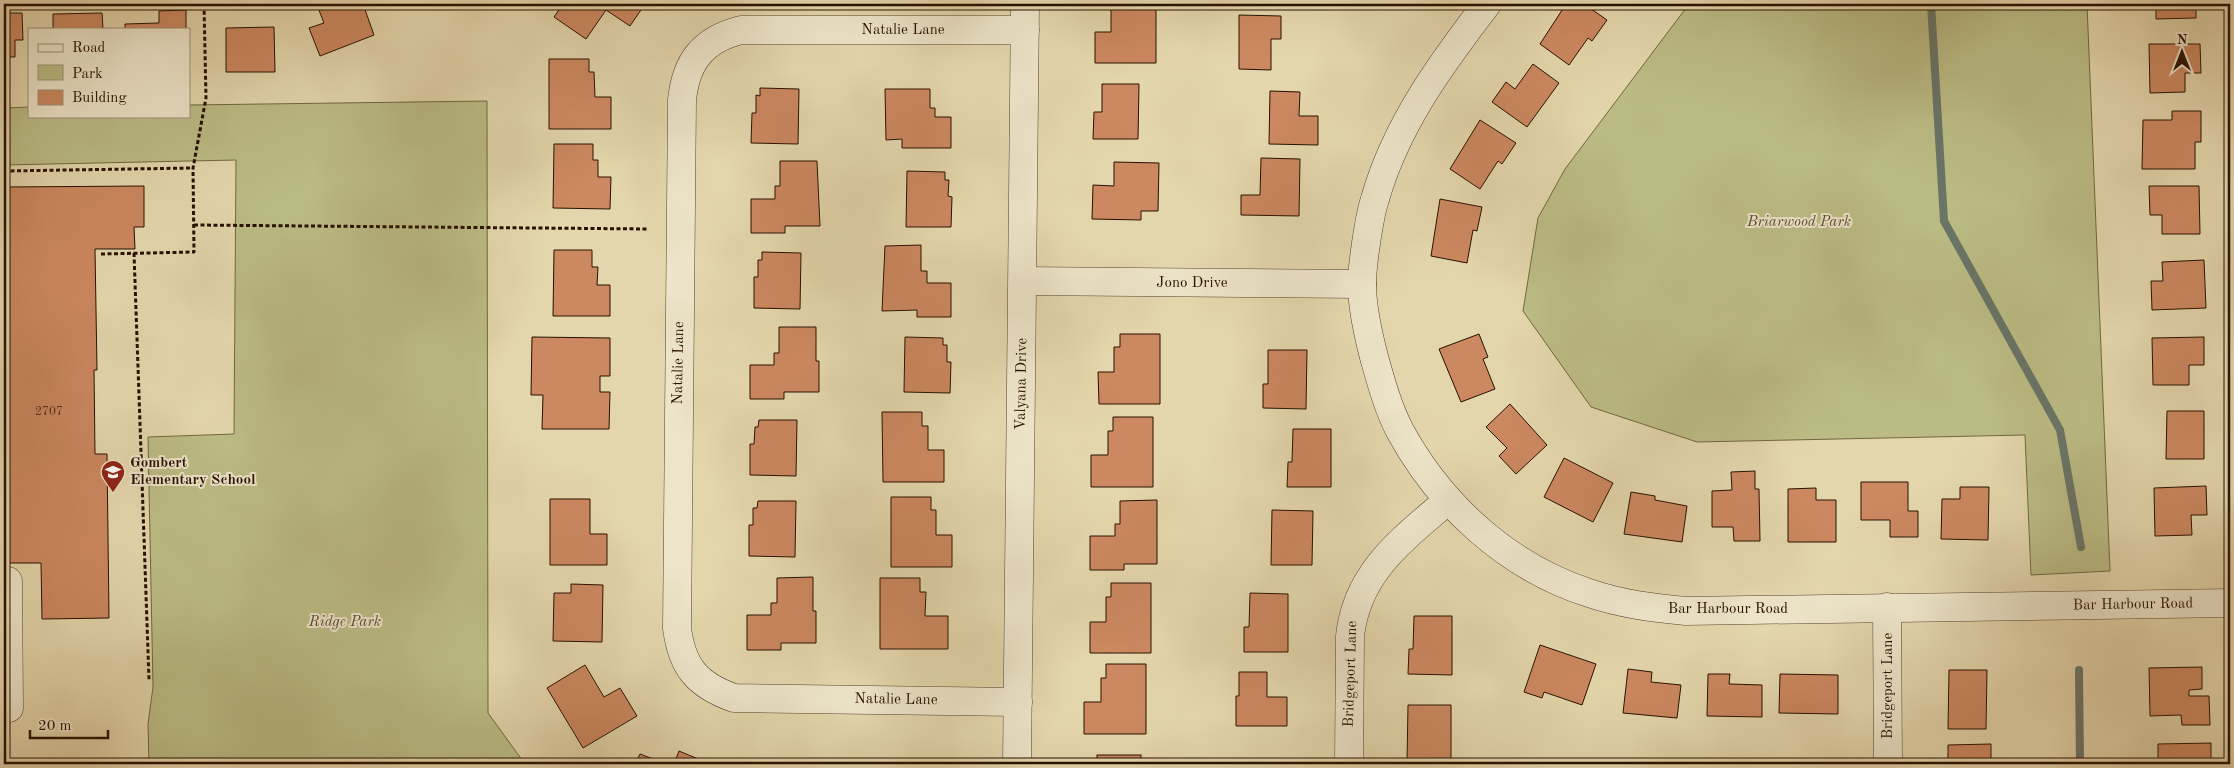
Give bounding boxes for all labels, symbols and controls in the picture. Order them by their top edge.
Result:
street label: Natalie Lane [861,23,945,38]
legend [28,28,190,118]
north arrow [2156,28,2206,78]
text: N [2177,33,2188,47]
text: Road [72,41,106,56]
text: Park [72,67,103,82]
text: Building [72,91,127,106]
park label: Briarwood Park [1746,215,1851,230]
street label: Jono Drive [1156,276,1228,291]
street label: Natalie Lane [671,321,687,405]
street label: Valyana Drive [1014,338,1030,430]
house number: 2707 [35,406,63,418]
place label: Gombert Elementary School [130,456,256,488]
school or university icon: Gombert Elementary School [100,459,126,493]
street label: Bar Harbour Road [2073,596,2193,614]
street label: Bar Harbour Road [1668,602,1788,617]
park label: Ridge Park [308,615,381,630]
street label: Bridgeport Lane [1342,620,1360,728]
street label: Bridgeport Lane [1881,633,1896,739]
street label: Natalie Lane [854,692,938,708]
scale bar [30,708,108,740]
text: 20 m [38,719,72,734]

